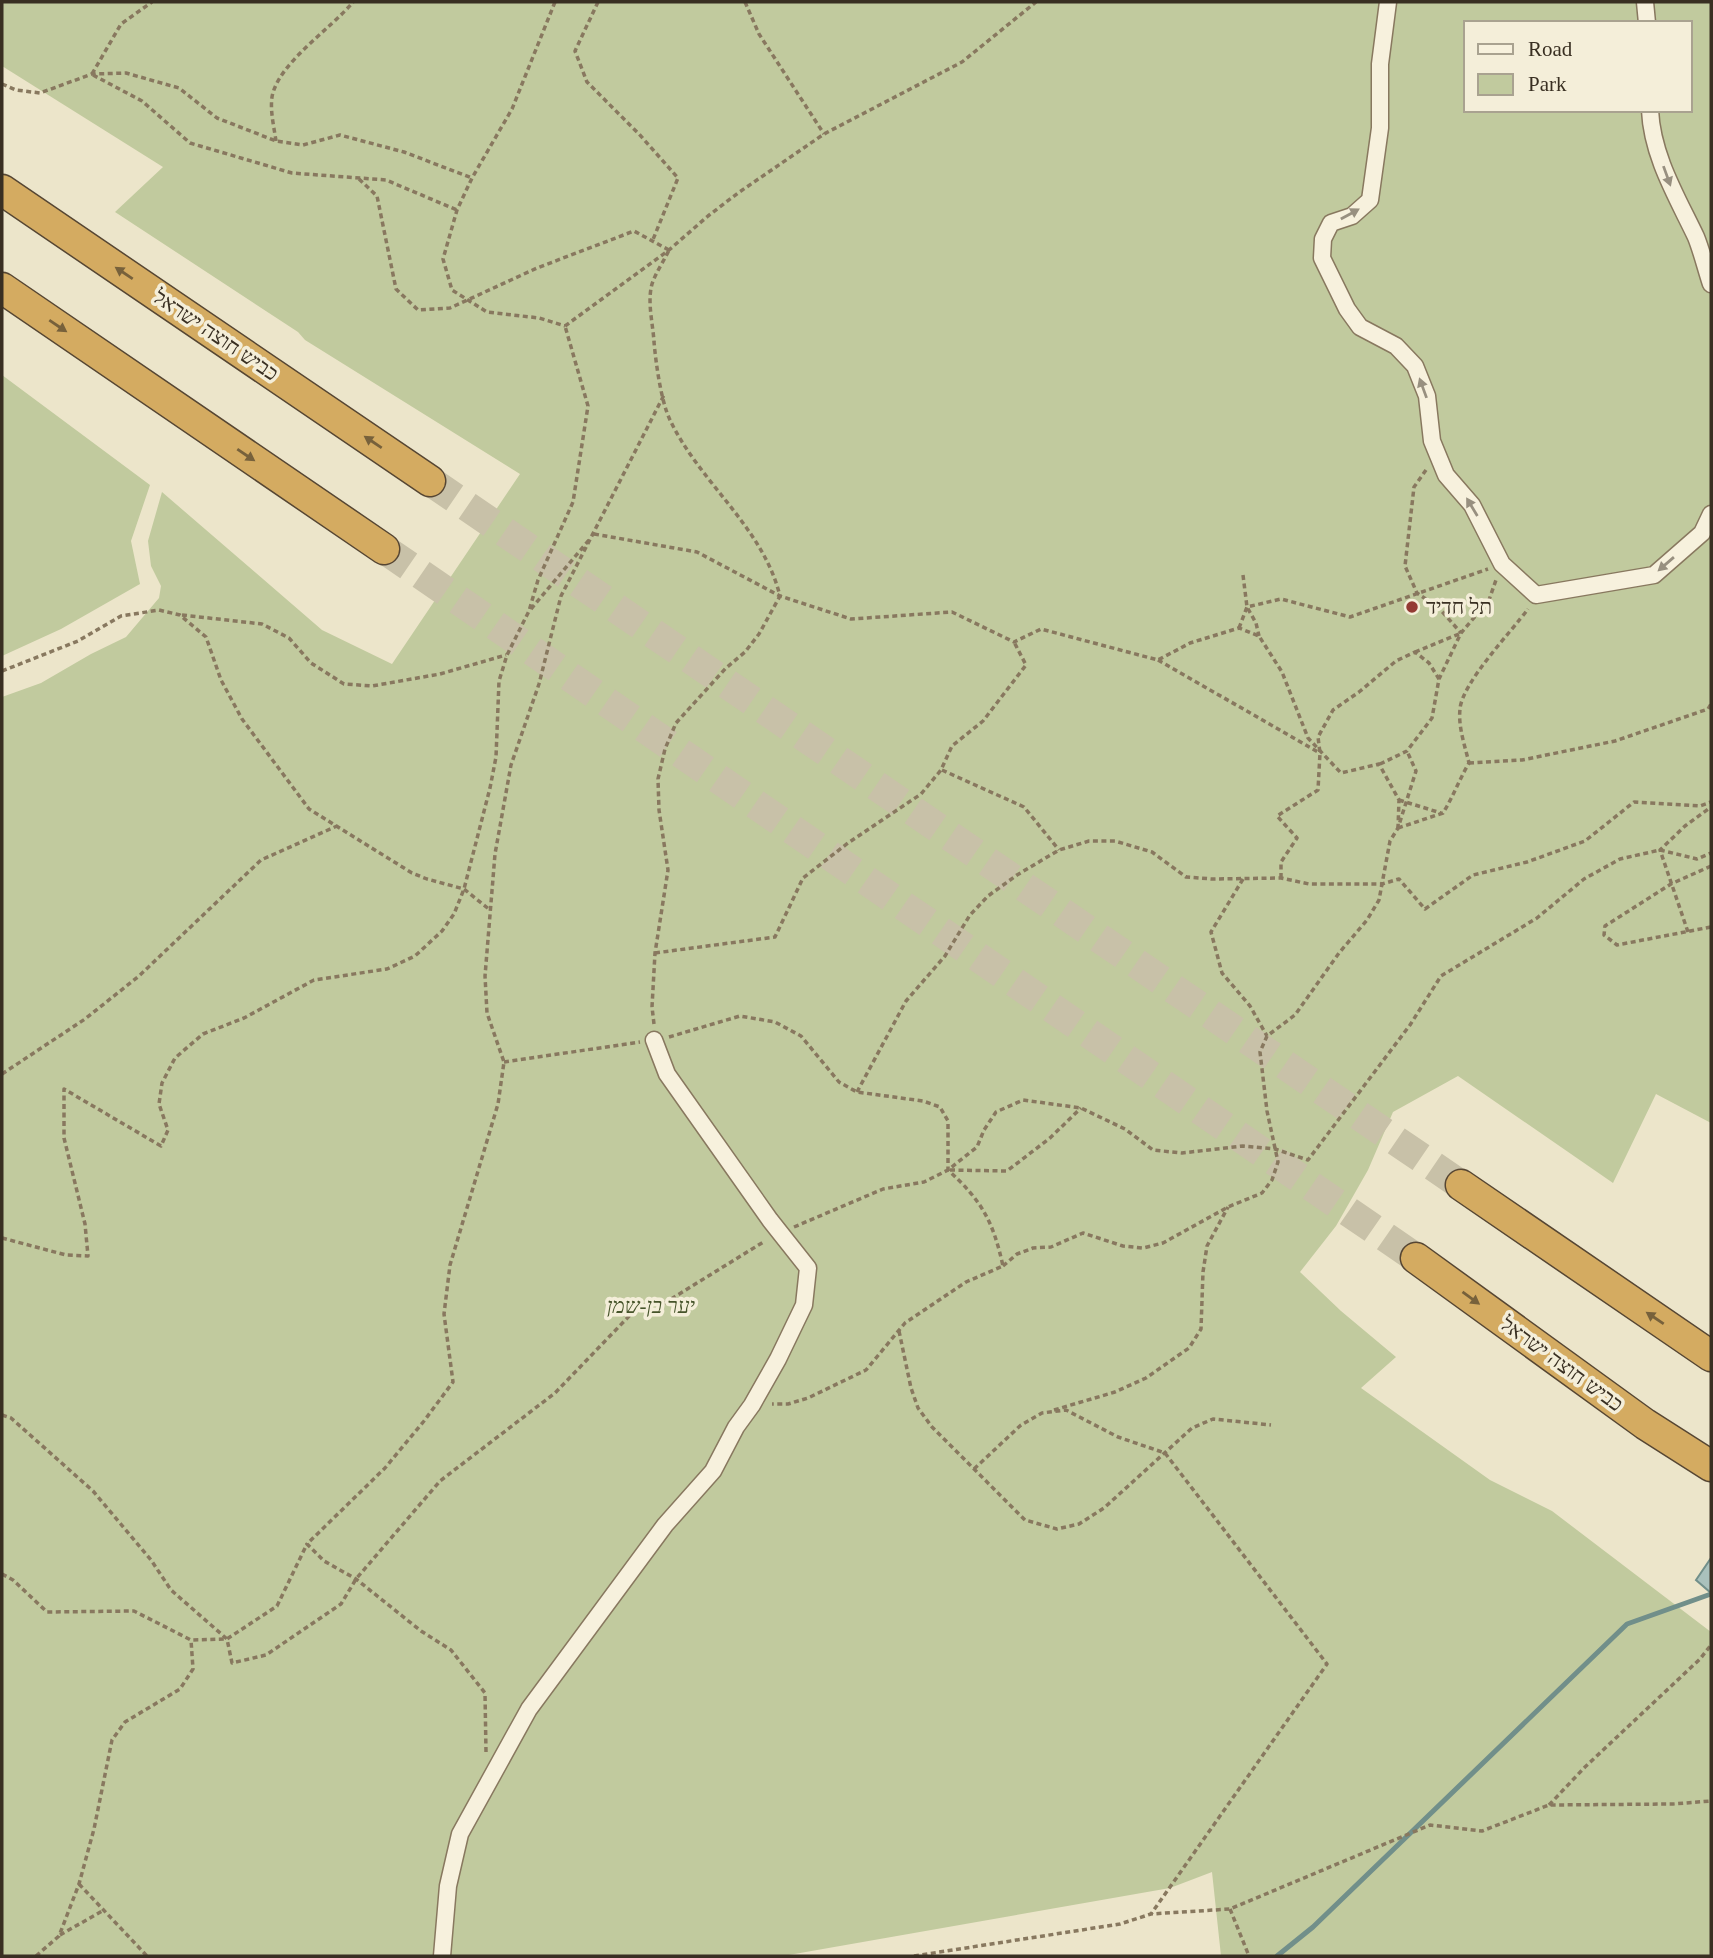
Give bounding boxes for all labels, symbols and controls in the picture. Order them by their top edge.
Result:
legend [1464,21,1692,112]
text: Road [1528,37,1573,61]
text: Park [1528,72,1567,96]
one-way arrow [1662,165,1673,186]
one-way arrow [1340,209,1360,221]
one-way arrow [115,266,133,280]
street label: כביש חוצה ישראל [148,284,283,386]
one-way arrow [48,320,68,333]
one-way arrow [1417,377,1428,398]
one-way arrow [364,435,382,449]
one-way arrow [237,448,255,462]
one-way arrow [1466,498,1478,517]
one-way arrow [1658,556,1675,571]
place label: תל חדיד [1426,595,1492,619]
marker: תל חדיד [1404,599,1420,615]
one-way arrow [1462,1291,1480,1305]
park label: יער בן-שמן [607,1294,696,1318]
street label: כביש חוצה ישראל [1495,1311,1628,1416]
one-way arrow [1646,1311,1664,1325]

